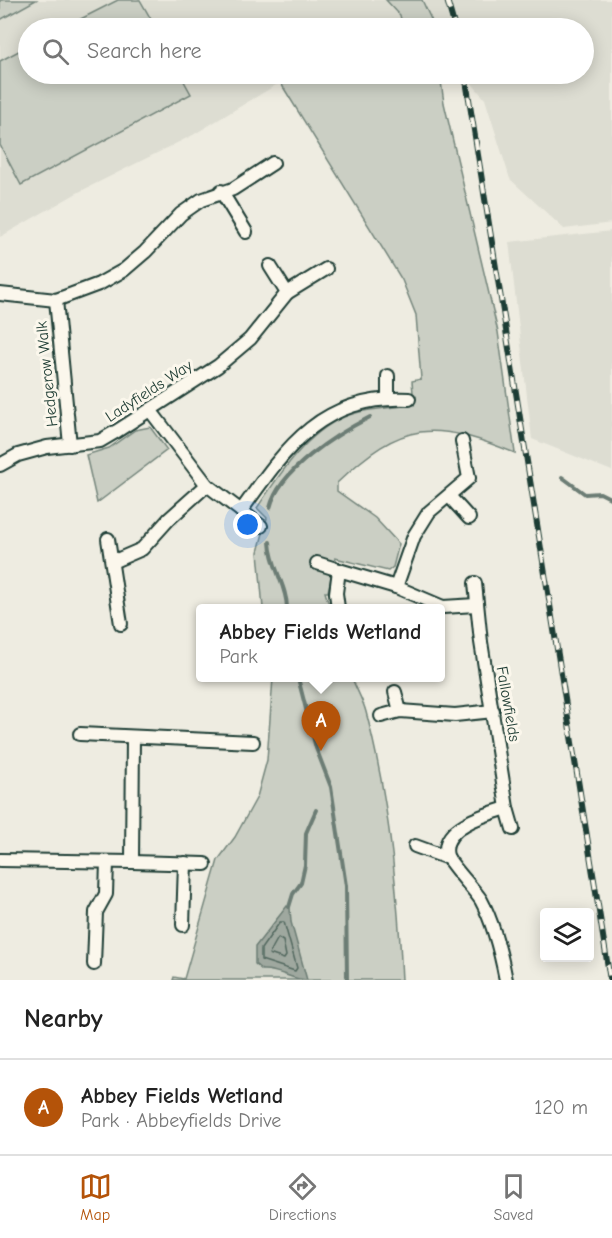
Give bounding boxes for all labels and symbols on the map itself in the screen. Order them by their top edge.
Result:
street label: Hedgerow Walk [32,320,62,428]
street label: Ladyfields Way [102,356,197,426]
your location [233,510,262,539]
street label: Fallowfields [493,665,524,743]
pin: A [302,702,340,751]

